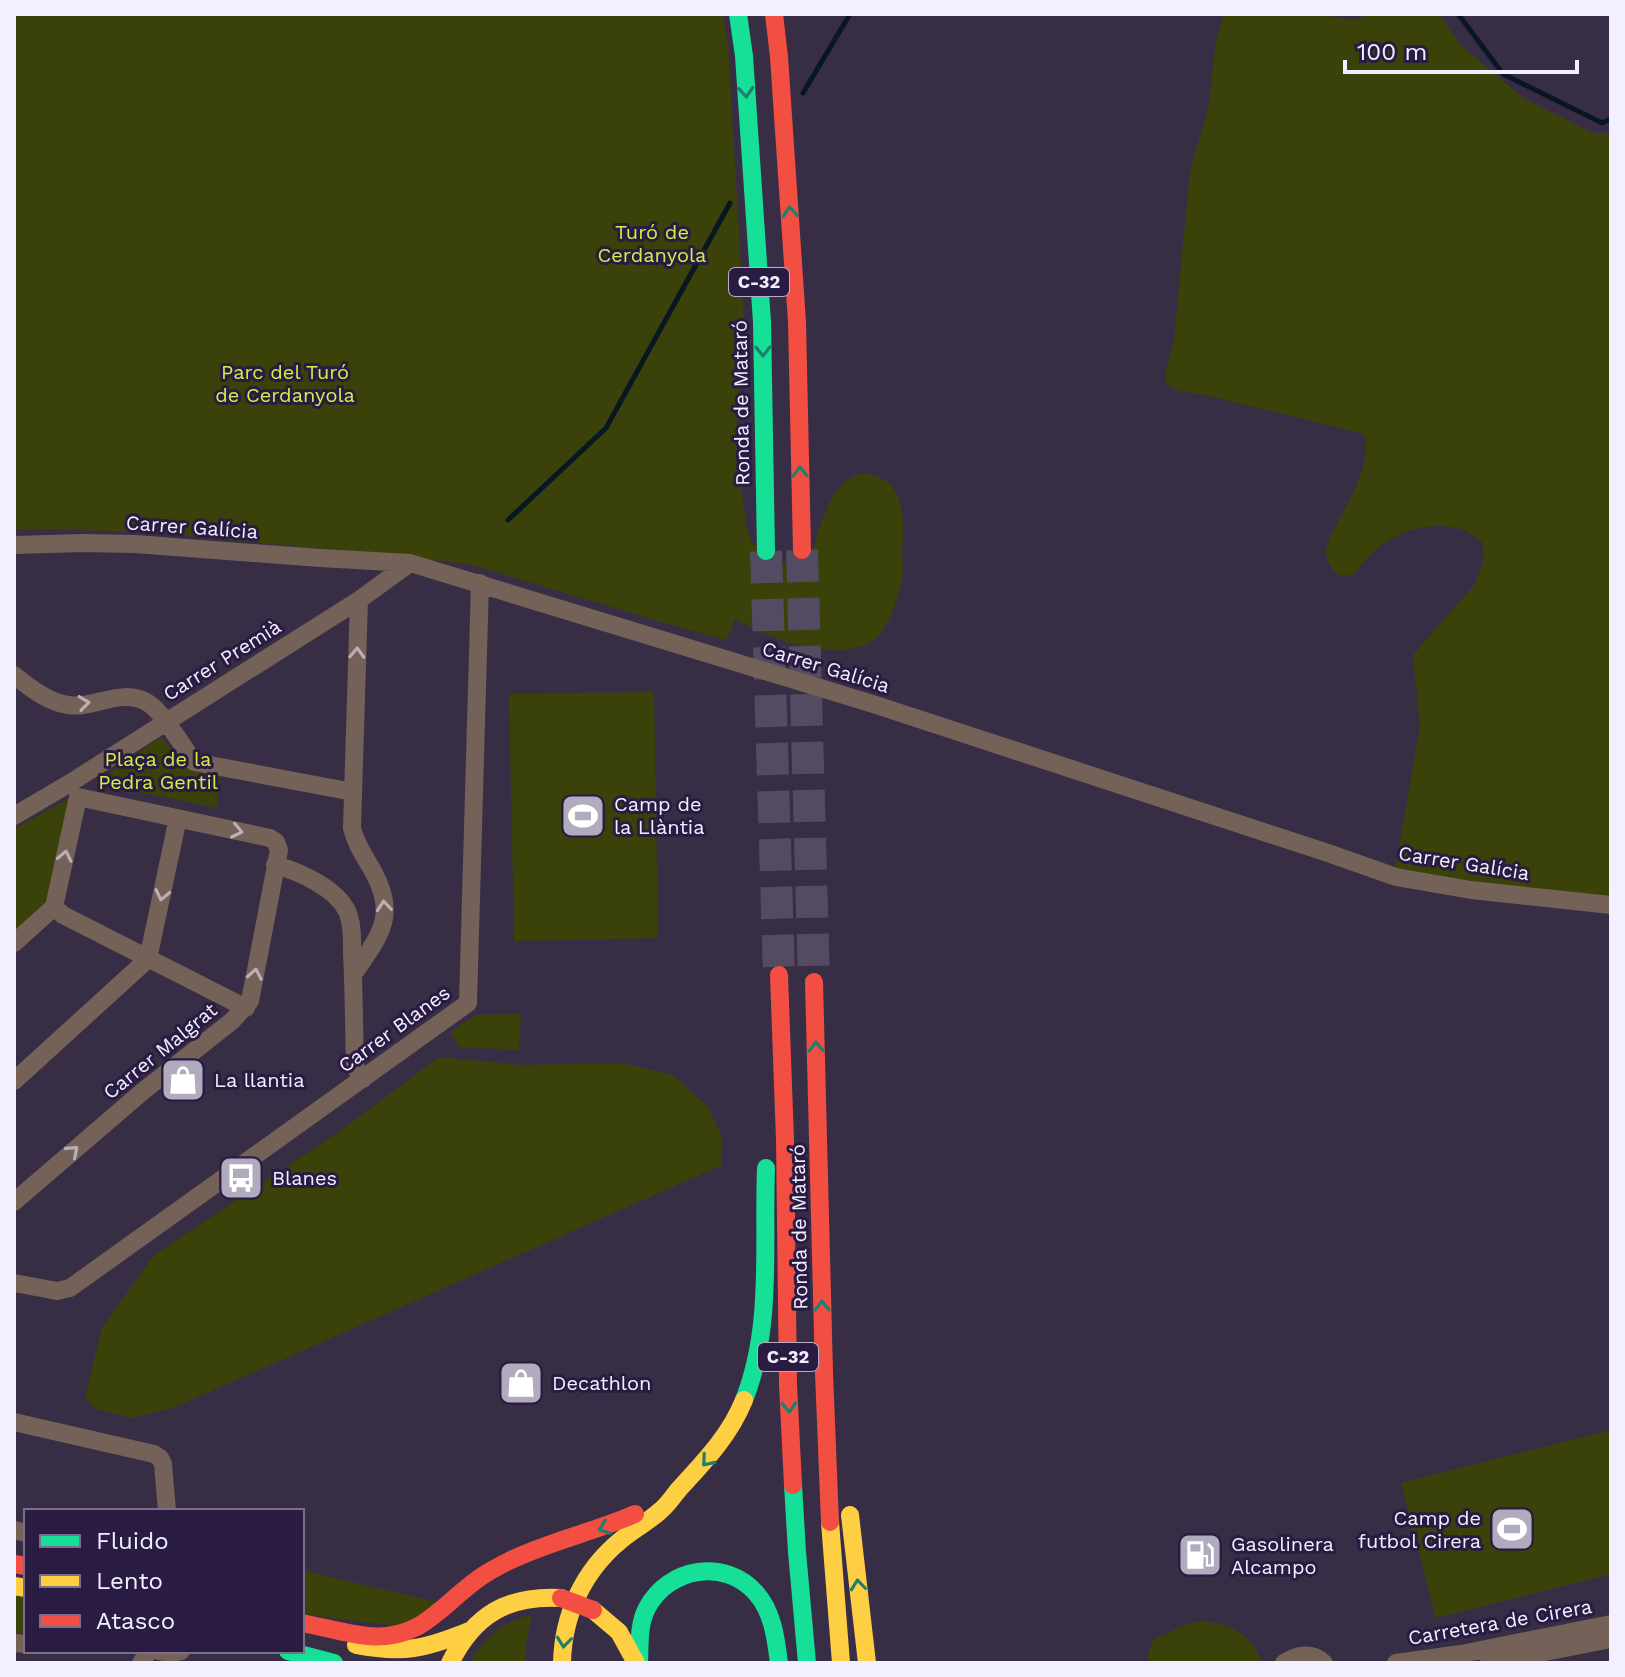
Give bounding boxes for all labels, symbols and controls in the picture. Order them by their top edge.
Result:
scale bar [1345,24,1577,74]
text: 100 m [1357,38,1427,66]
one-way arrow [738,86,755,99]
one-way arrow [782,205,799,218]
park label: Turó de Cerdanyola [598,220,706,267]
road number: C-32 [729,268,789,296]
street label: Ronda de Mataró [728,320,754,486]
one-way arrow [754,345,771,358]
park label: Parc del Turó de Cerdanyola [215,360,355,407]
one-way arrow [792,465,809,478]
street label: Carrer Galícia [125,510,259,544]
street label: Carrer Premià [159,614,285,706]
street label: Carrer Galícia [759,636,893,698]
one-way arrow [349,646,366,659]
one-way arrow [77,695,90,712]
park label: Plaça de la Pedra Gentil [98,747,218,794]
sports icon: Camp de la Llàntia [559,792,607,840]
place label: Camp de la Llàntia [614,792,704,839]
one-way arrow [229,822,243,839]
street label: Carrer Galícia [1397,841,1531,885]
one-way arrow [56,850,73,864]
one-way arrow [154,887,171,901]
one-way arrow [376,899,393,912]
one-way arrow [246,968,263,981]
street label: Carrer Blanes [334,980,454,1078]
street label: Carrer Malgrat [98,997,222,1104]
one-way arrow [807,1040,824,1053]
shop icon: La llantia [159,1056,207,1104]
place label: La llantia [214,1068,304,1092]
street label: Ronda de Mataró [786,1144,812,1310]
one-way arrow [64,1146,78,1161]
bus stop icon: Blanes [217,1154,265,1202]
place label: Blanes [272,1166,337,1190]
one-way arrow [814,1299,831,1312]
road number: C-32 [758,1343,818,1371]
shop icon: Decathlon [497,1359,545,1407]
place label: Decathlon [552,1371,651,1395]
one-way arrow [781,1401,798,1414]
one-way arrow [702,1452,717,1466]
sports icon: Camp de futbol Cirera [1488,1505,1536,1553]
place label: Camp de futbol Cirera [1358,1506,1481,1553]
legend [24,1509,304,1653]
one-way arrow [598,1518,612,1535]
text: Fluido [96,1527,169,1555]
fuel station icon: Gasolinera Alcampo [1176,1531,1224,1579]
place label: Gasolinera Alcampo [1231,1532,1334,1579]
text: Lento [96,1567,163,1595]
one-way arrow [849,1579,866,1592]
street label: Carretera de Cirera [1406,1594,1594,1650]
text: Atasco [96,1607,175,1635]
one-way arrow [555,1636,572,1649]

